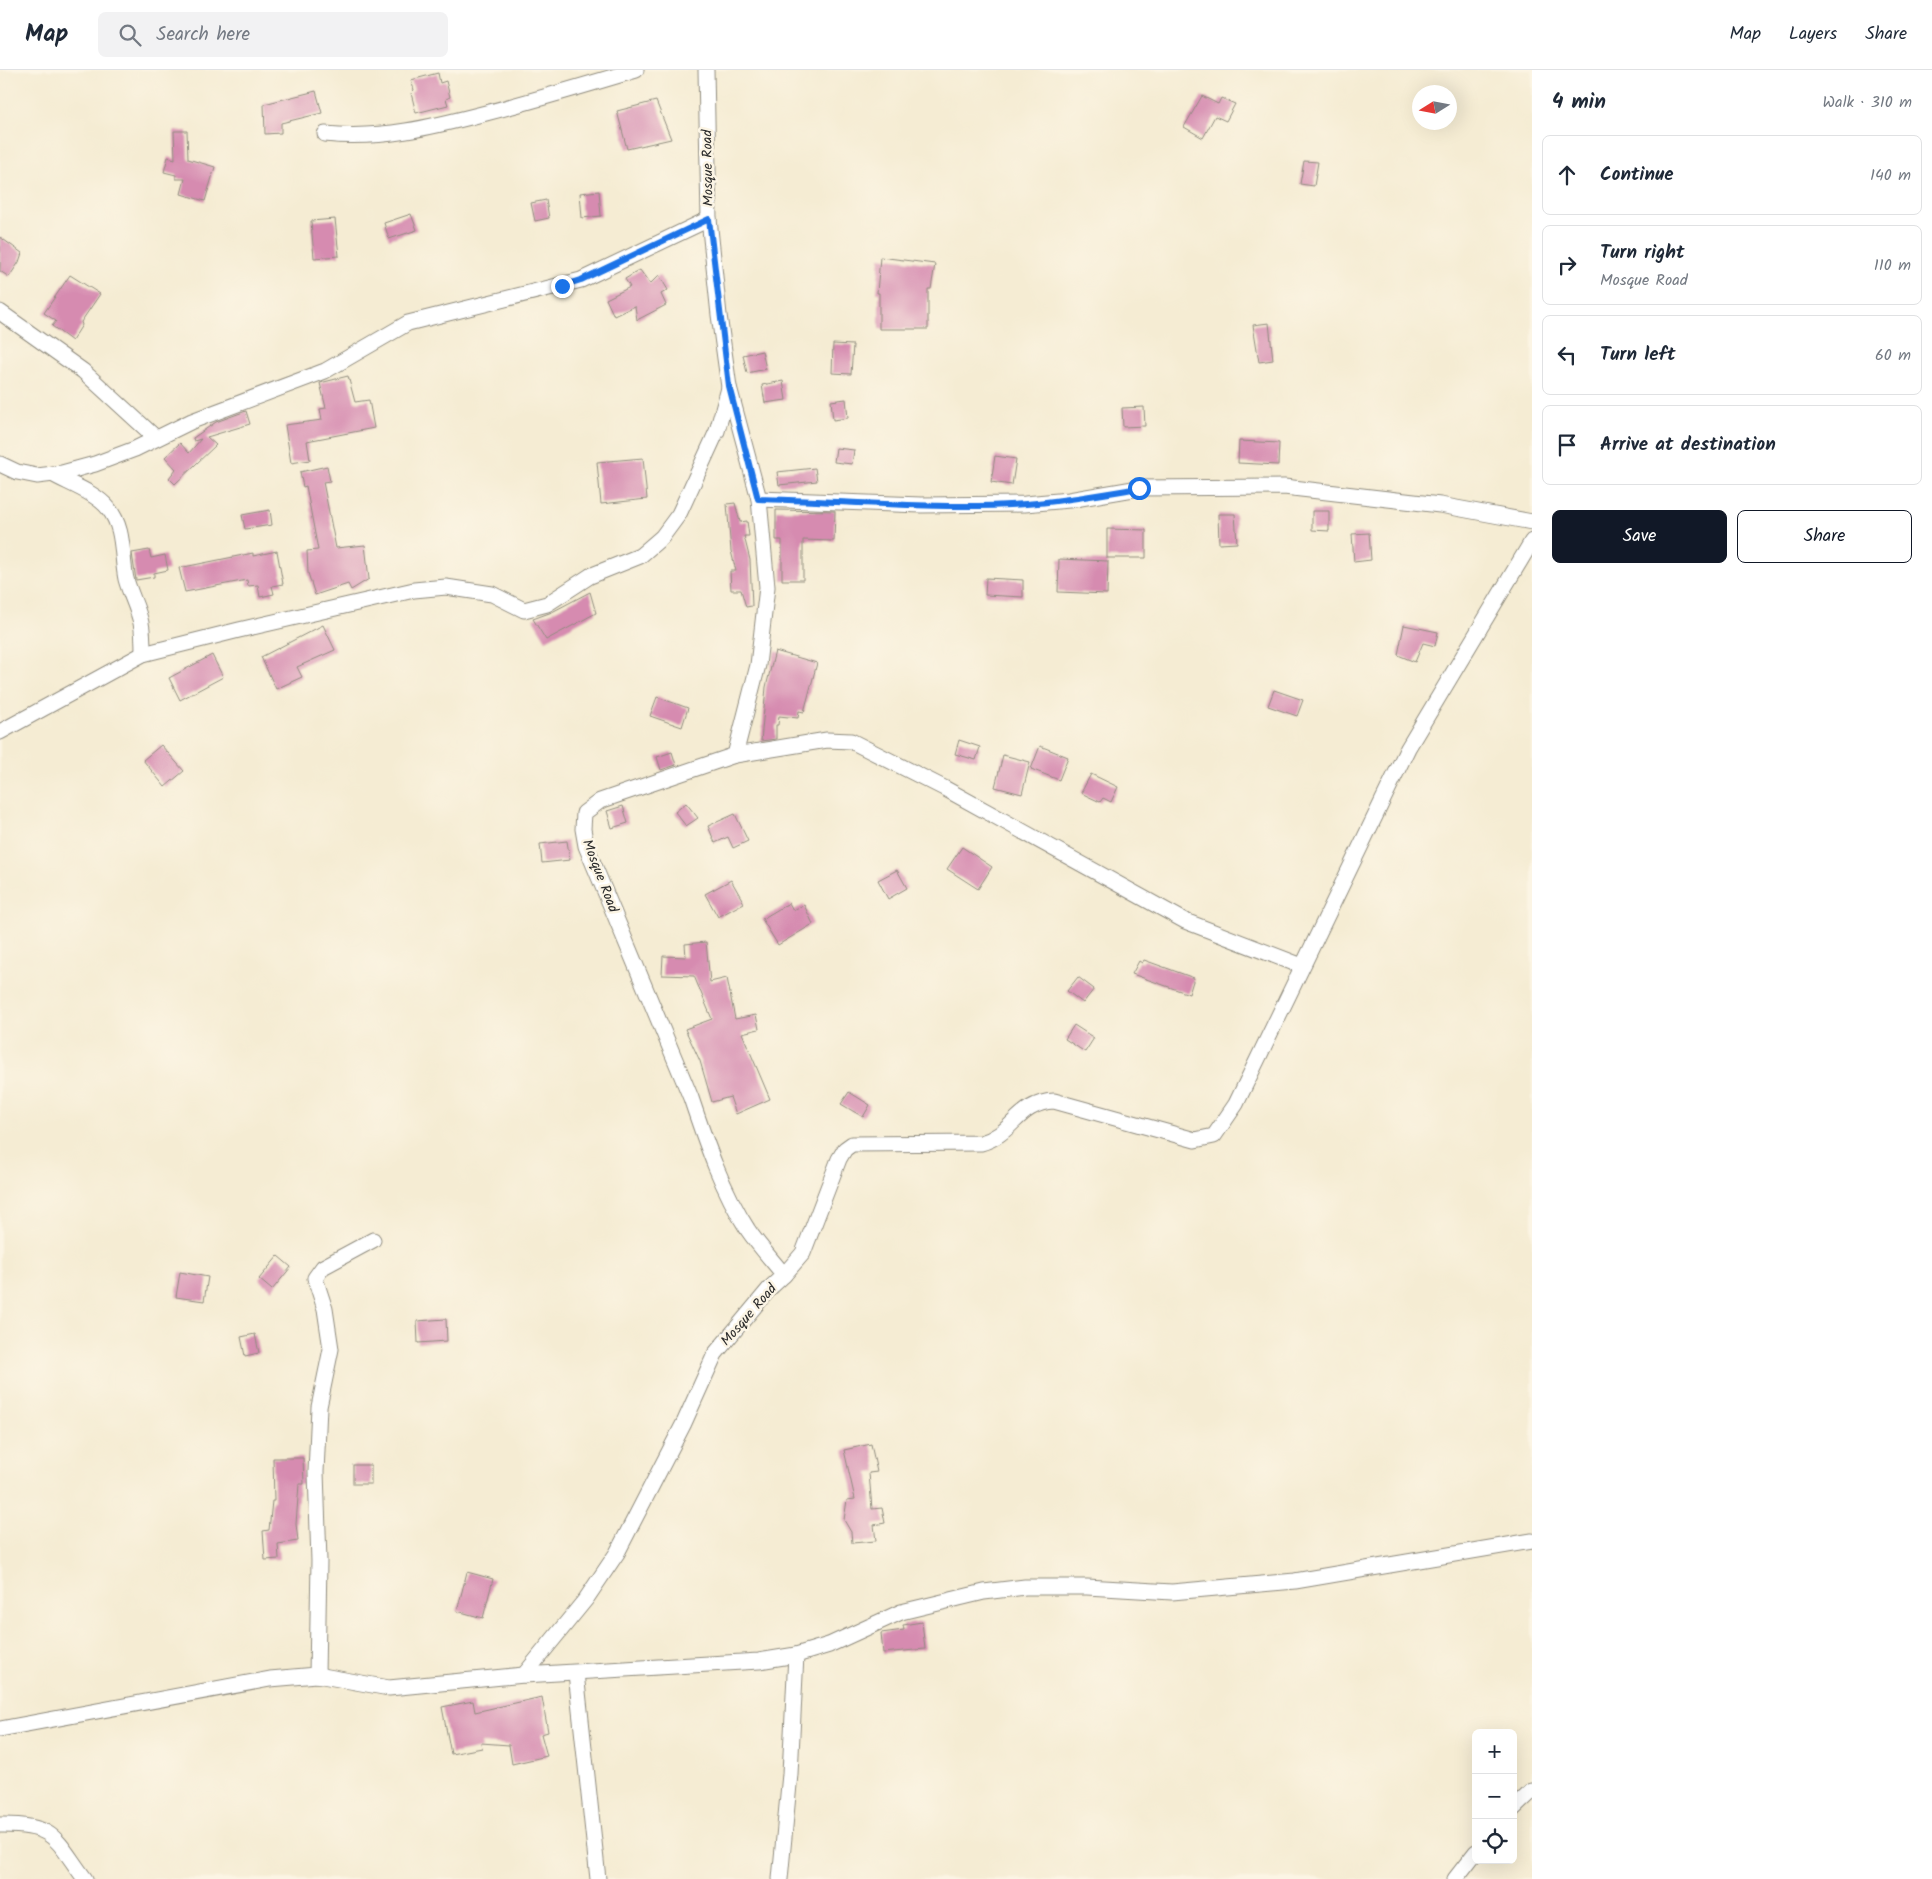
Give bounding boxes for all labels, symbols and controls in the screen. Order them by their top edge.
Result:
search box [98,12,448,57]
text: Map [25,15,68,54]
text: Search here [156,20,250,50]
text: Map [1730,20,1761,49]
text: Layers [1789,20,1837,49]
text: Share [1865,20,1907,49]
icon: search [116,21,144,49]
north arrow [1412,85,1457,130]
text: 4 min [1552,86,1606,119]
text: Walk · 310 m [1823,90,1912,115]
street label: Mosque Road [696,128,720,207]
text: Continue [1600,160,1673,190]
icon: ahead [1553,161,1581,189]
text: 140 m [1870,163,1911,188]
text: Turn right [1600,238,1685,268]
icon: right [1553,251,1581,279]
text: 110 m [1874,253,1911,278]
text: Mosque Road [1600,268,1688,293]
route end [551,275,574,298]
text: Turn left [1600,340,1675,370]
icon: left [1553,341,1581,369]
text: 60 m [1875,343,1911,368]
text: Arrive at destination [1600,430,1776,460]
icon: arrive [1553,431,1581,459]
route start [1128,477,1151,500]
button: Save [1552,510,1727,563]
button: Share [1737,510,1912,563]
street label: Mosque Road [576,836,624,917]
street label: Mosque Road [716,1278,783,1351]
map controls [1472,1729,1517,1864]
button: + [1472,1729,1517,1774]
button: − [1472,1774,1517,1819]
button: locate [1472,1819,1517,1864]

